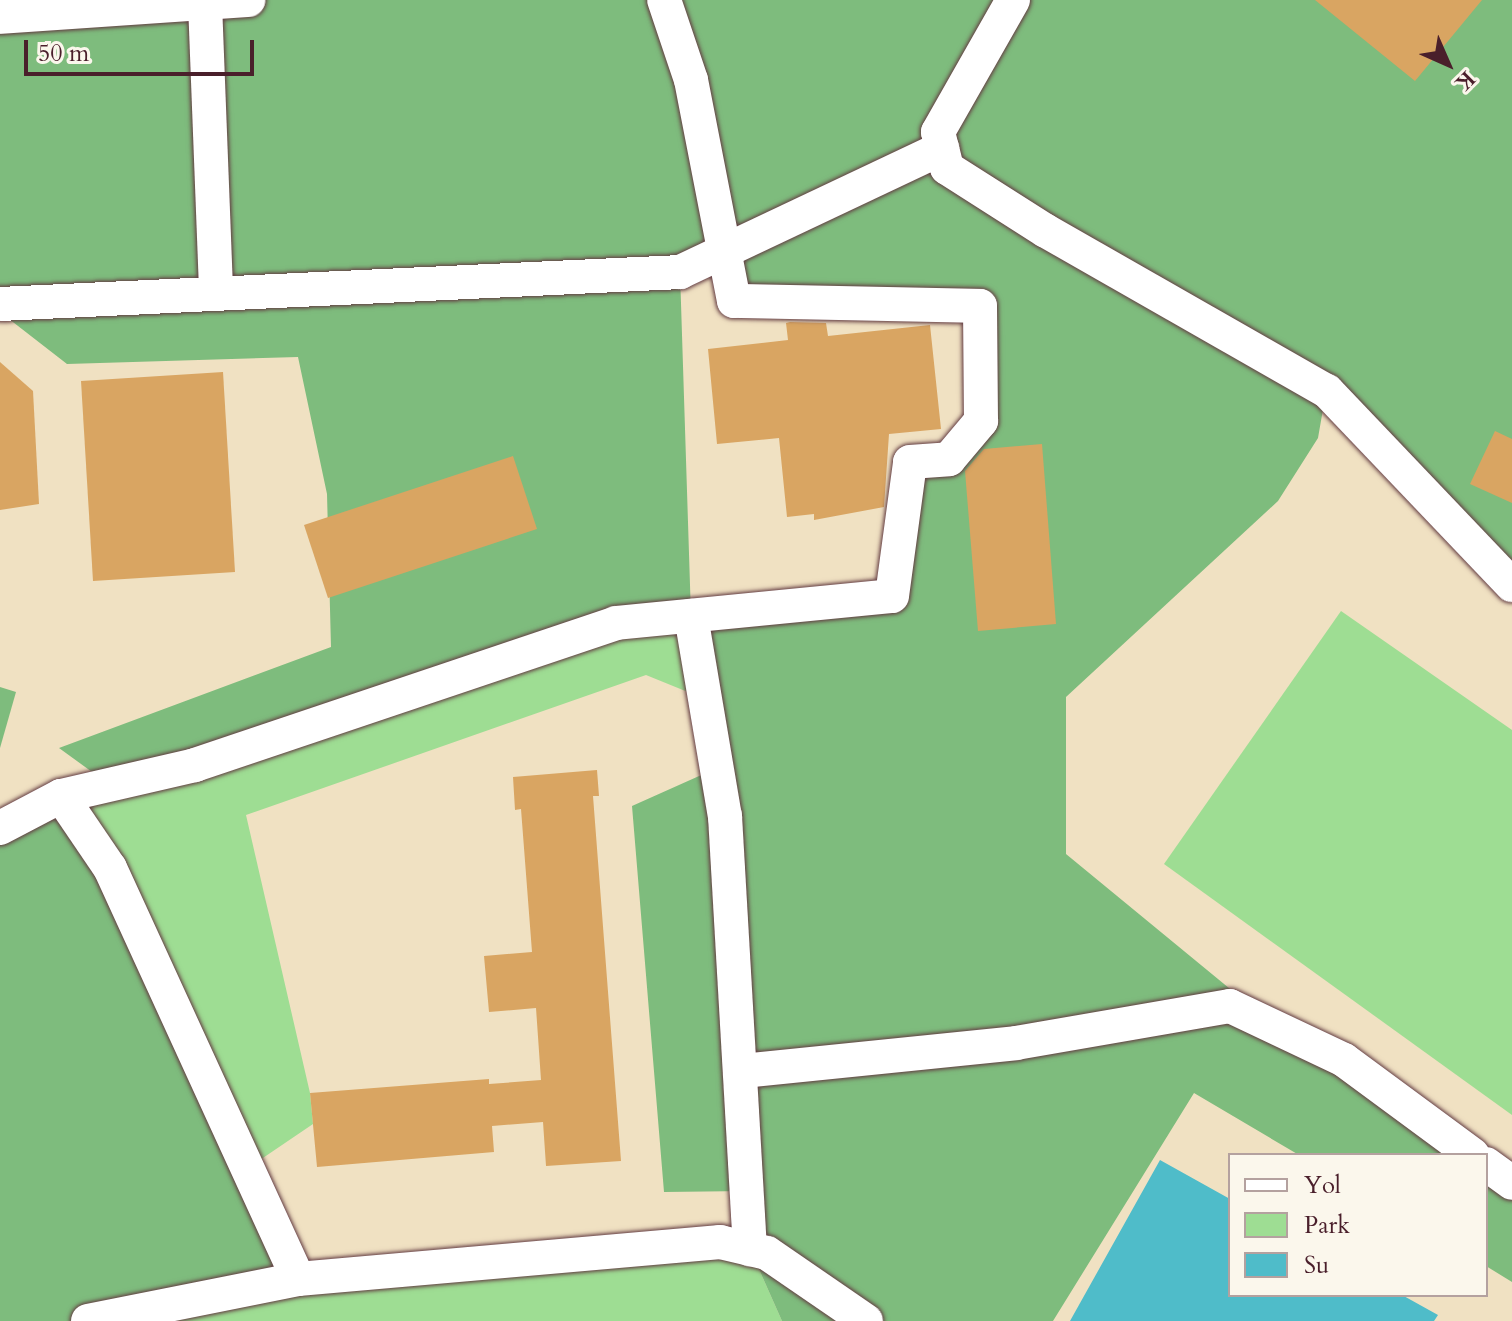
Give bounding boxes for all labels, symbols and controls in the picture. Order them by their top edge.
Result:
scale bar [28,24,258,74]
north arrow [1408,24,1488,104]
text: 50 m [38,37,89,70]
text: K [1448,64,1482,98]
legend [1228,1153,1488,1297]
text: Yol [1304,1169,1341,1202]
text: Park [1304,1209,1350,1242]
text: Su [1304,1249,1329,1282]

